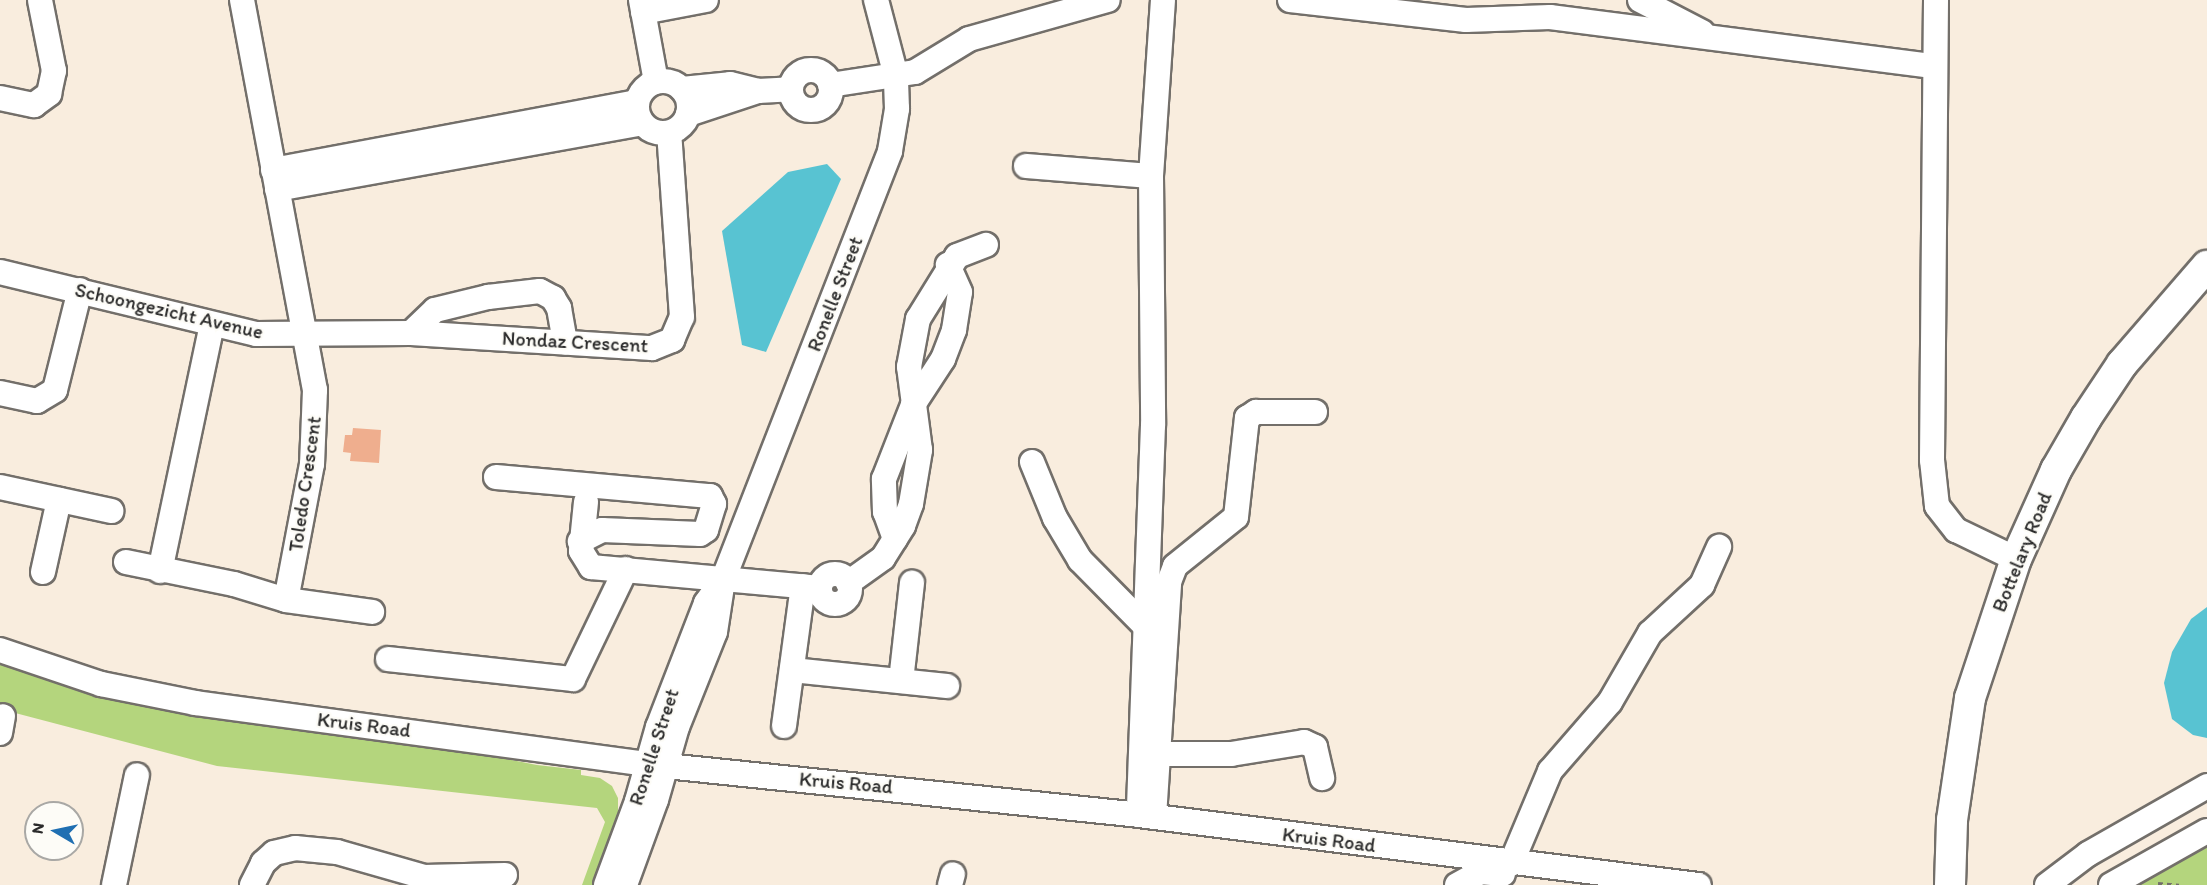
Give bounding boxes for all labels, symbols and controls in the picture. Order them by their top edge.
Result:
street label: Ronelle Street [802,233,868,355]
street label: Schoongezicht Avenue [73,278,265,344]
street label: Nondaz Crescent [501,326,649,358]
street label: Toledo Crescent [284,415,326,553]
street label: Bottelary Road [1987,488,2057,616]
street label: Ronelle Street [624,686,684,808]
street label: Kruis Road [316,707,412,743]
street label: Kruis Road [799,767,893,799]
north arrow [24,801,84,861]
text: N [27,822,48,835]
street label: Kruis Road [1281,822,1377,858]

